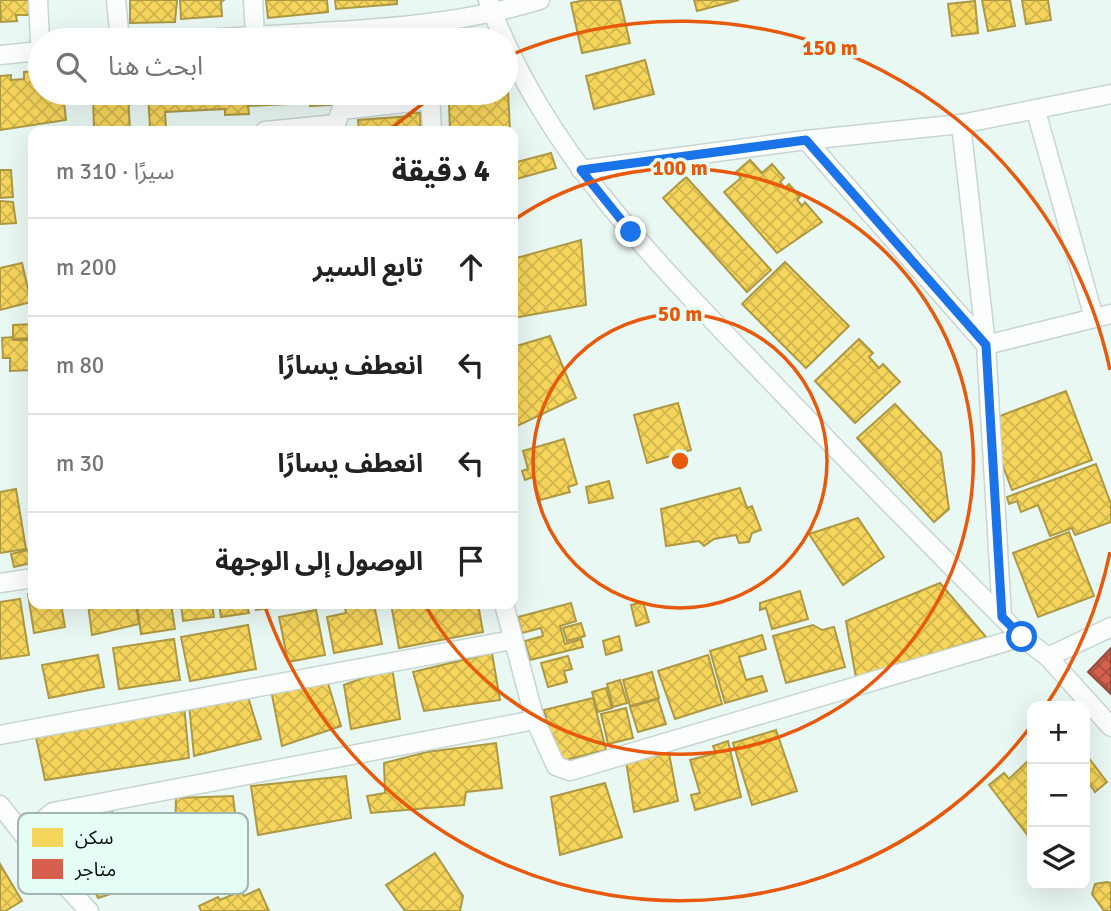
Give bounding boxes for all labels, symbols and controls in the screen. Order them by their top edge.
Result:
search box [28,28,518,105]
text: 150 m [802,35,858,61]
icon: search [52,48,90,86]
text: ابحث هنا [108,51,203,83]
text: 4 دقيقة [392,153,490,190]
text: 100 m [652,155,708,181]
text: سيرًا · 310 m [56,157,174,186]
route end [615,216,646,247]
icon: ahead [452,248,490,286]
text: تابع السير [313,252,423,284]
text: 200 m [56,253,117,282]
text: 50 m [658,301,702,327]
icon: left [452,346,490,384]
text: انعطف يسارًا [278,350,423,382]
text: 80 m [56,351,104,380]
icon: left [452,444,490,482]
text: انعطف يسارًا [278,448,423,480]
text: 30 m [56,449,104,478]
centre of rings [668,449,692,473]
icon: arrive [452,542,490,580]
text: الوصول إلى الوجهة [215,546,423,578]
route start [1006,621,1037,652]
map controls [1027,701,1090,890]
button: + [1027,701,1090,764]
button: − [1027,764,1090,827]
legend [18,813,248,894]
text: سكن [75,826,113,850]
button: layers [1027,827,1090,890]
text: متاجر [74,858,116,882]

